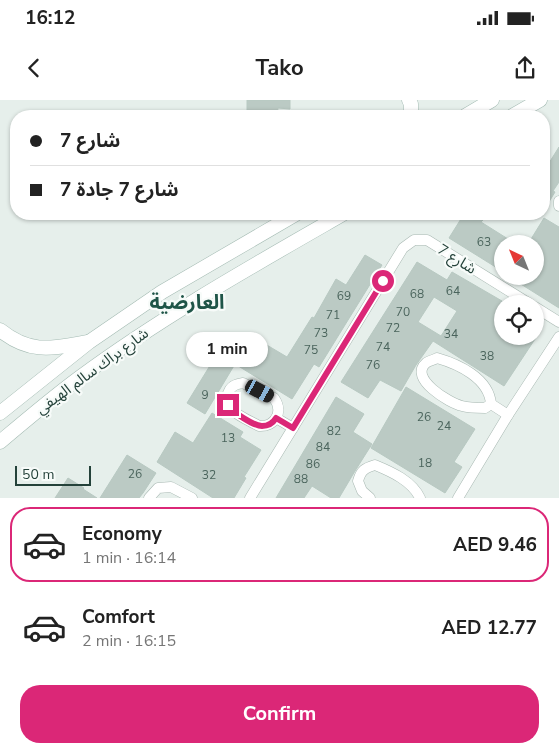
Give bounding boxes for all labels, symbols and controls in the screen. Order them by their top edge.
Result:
text: 16:12 [25,5,75,31]
text: Tako [255,53,304,83]
icon: back [20,54,48,82]
icon: share [511,54,539,82]
text: شارع 7 [60,128,120,154]
text: شارع 7 جادة 7 [60,177,179,203]
house number: 63 [477,234,491,250]
north arrow [494,235,544,285]
map controls [494,235,544,345]
street label: شارع 7 [433,239,480,280]
route start [372,270,394,292]
house number: 64 [446,283,460,299]
house number: 68 [410,286,424,302]
house number: 69 [337,288,351,304]
district label: العارضية [149,289,225,316]
button: locate [494,295,544,345]
house number: 70 [396,304,410,320]
house number: 71 [326,307,340,323]
house number: 72 [386,320,400,336]
street label: شارع براك سالم الهيفي [32,323,154,420]
house number: 73 [314,325,328,341]
house number: 34 [444,326,458,342]
callout: 1 min [187,332,269,368]
text: 1 min [206,338,248,360]
house number: 74 [376,339,390,355]
house number: 75 [304,342,318,358]
house number: 38 [480,348,494,364]
house number: 76 [366,357,380,373]
car [243,377,276,405]
house number: 9 [201,387,209,403]
route end [217,394,239,416]
house number: 26 [417,409,431,425]
house number: 24 [437,418,451,434]
house number: 82 [327,423,341,439]
house number: 13 [221,430,235,446]
house number: 84 [316,439,330,455]
house number: 18 [418,455,432,471]
house number: 86 [306,456,320,472]
scale bar [15,463,91,486]
text: 50 m [22,465,54,484]
house number: 26 [128,466,142,482]
house number: 32 [202,467,216,483]
house number: 88 [294,471,308,487]
text: Economy [82,521,162,547]
icon: car [22,522,67,567]
text: AED 9.46 [453,532,537,558]
text: 1 min · 16:14 [82,547,176,569]
text: Comfort [82,604,155,630]
icon: car [22,605,67,650]
text: AED 12.77 [442,615,537,641]
text: 2 min · 16:15 [82,630,176,652]
button: Confirm [20,685,539,743]

